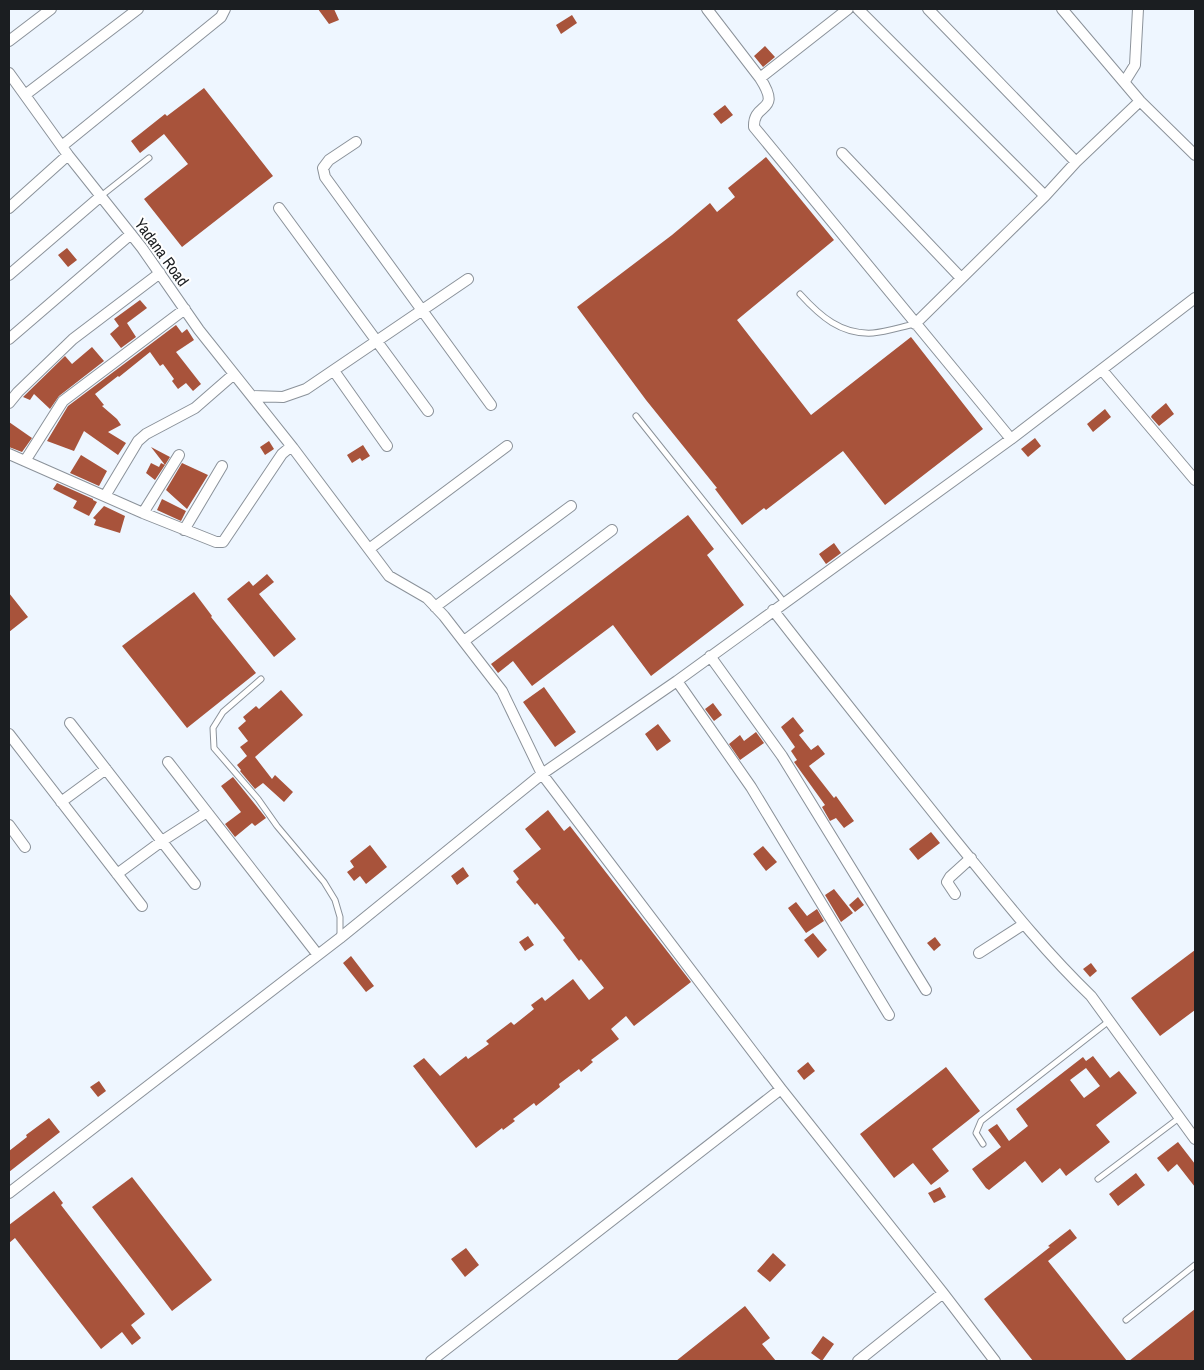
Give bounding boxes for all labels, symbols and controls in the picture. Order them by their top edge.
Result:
street label: Yadana Road [130,213,194,291]

